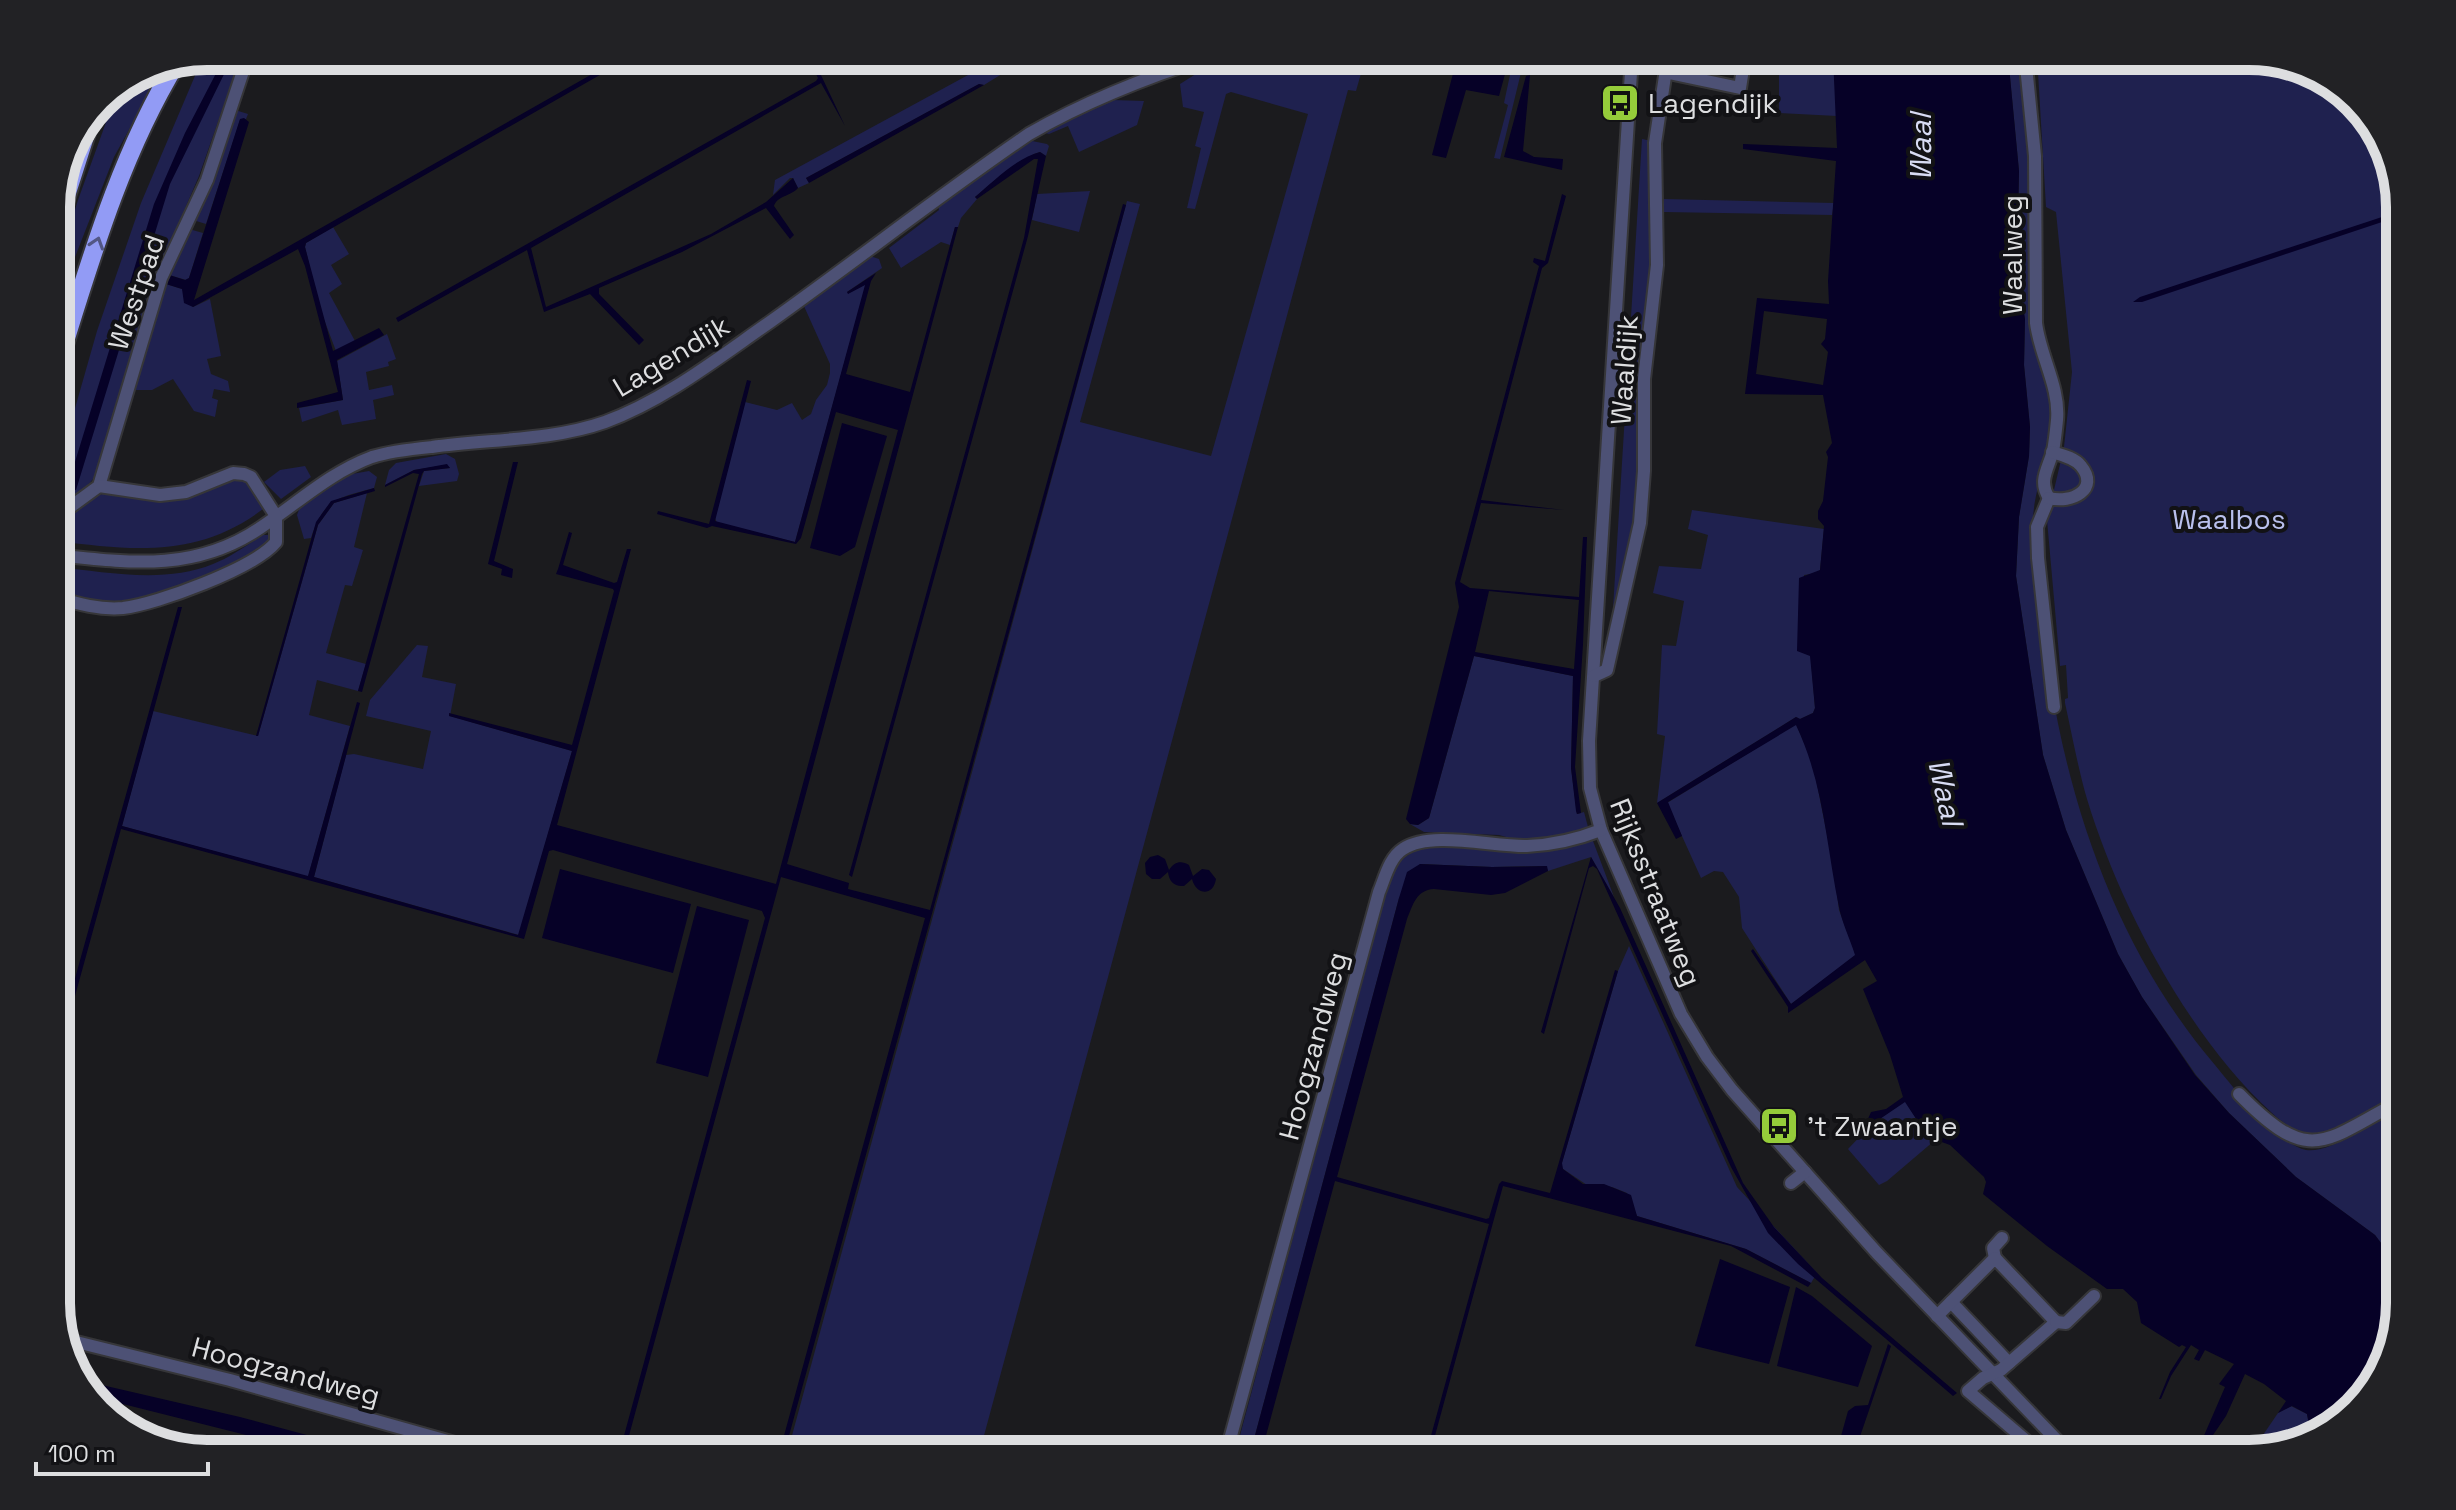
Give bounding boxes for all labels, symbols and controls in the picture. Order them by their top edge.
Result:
bus stop icon: Lagendijk [1599,82,1641,124]
place label: Lagendijk [1648,85,1778,121]
water label: Waal [1901,109,1940,181]
street label: Waalweg [1994,195,2030,315]
street label: Westpad [99,230,173,354]
one-way arrow [87,236,103,250]
street label: Lagendijk [606,307,736,405]
street label: Waaldijk [1602,314,1646,426]
park label: Waalbos [2172,501,2286,537]
water label: Waal [1919,754,1973,833]
street label: Rijksstraatweg [1602,793,1710,991]
street label: Hoogzandweg [1271,948,1355,1144]
bus stop icon: 't Zwaantje [1758,1105,1800,1147]
place label: 't Zwaantje [1807,1108,1958,1144]
street label: Hoogzandweg [188,1329,384,1413]
scale bar [36,1426,208,1476]
text: 100 m [48,1438,116,1469]

